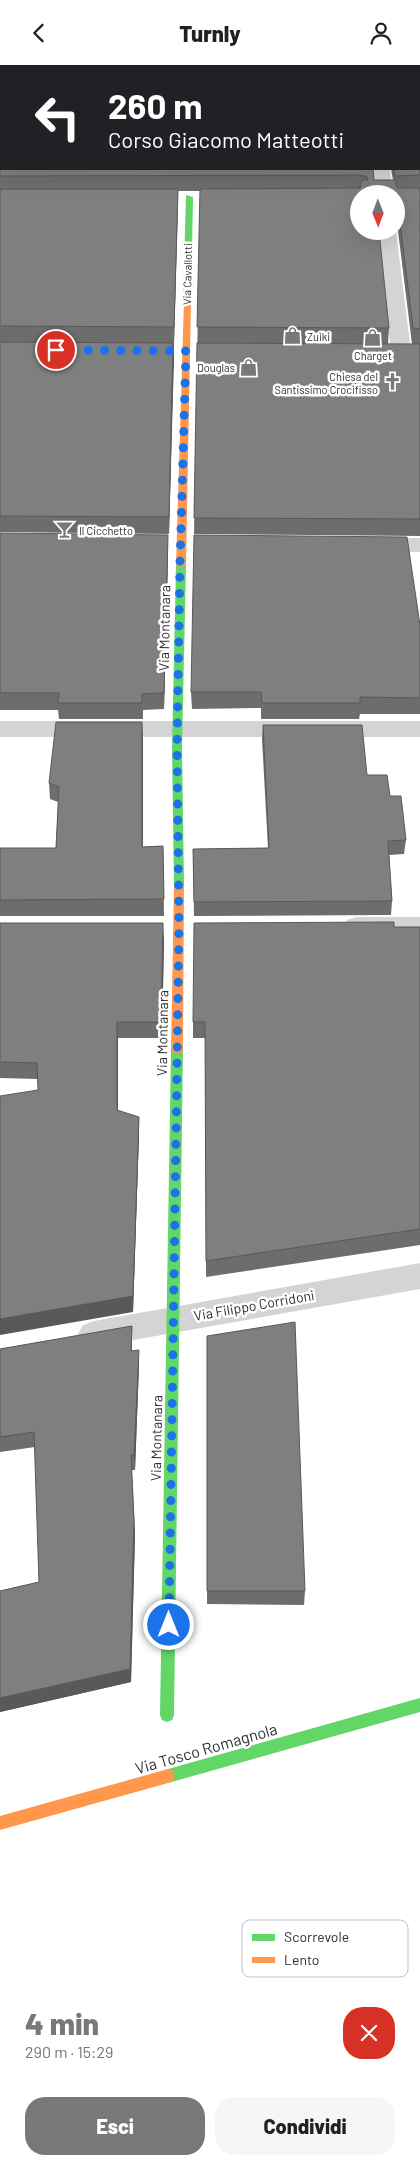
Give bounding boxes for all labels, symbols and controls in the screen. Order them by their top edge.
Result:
icon: back [25,19,53,47]
icon: person [367,19,395,47]
text: Turnly [179,20,241,46]
text: 260 m [108,84,203,126]
icon: left [25,85,90,150]
text: Corso Giacomo Matteotti [108,126,344,152]
north arrow [350,185,405,240]
map controls [350,185,405,240]
street label: Via Cavallotti [180,243,194,305]
shop icon: Zuiki [283,326,303,346]
shop icon: Charget [363,327,383,347]
pin [35,329,77,371]
place label: Zuiki [307,330,330,343]
icon: arrive [42,336,70,364]
place label: Charget [354,349,392,362]
shop icon: Douglas [239,357,259,377]
place label: Douglas [197,361,235,374]
place label: Chiesa del Santissimo Crocifisso [275,370,378,396]
church icon: Chiesa del Santissimo Crocifisso [382,372,402,392]
bar icon: Il Cicchetto [55,520,75,540]
place label: Il Cicchetto [79,524,133,537]
street label: Via Montanara [155,585,173,671]
street label: Via Montanara [153,990,171,1076]
street label: Via Filippo Corridoni [192,1286,316,1324]
street label: Via Montanara [147,1395,165,1481]
position arrow [142,1598,194,1650]
street label: Via Tosco Romagnola [133,1719,279,1777]
legend [242,1920,408,1977]
text: Scorrevole [284,1928,349,1945]
text: Lento [284,1951,319,1968]
text: 4 min [25,2005,99,2041]
button: close [343,2007,395,2059]
text: 290 m · 15:29 [25,2042,113,2061]
button: Esci [25,2097,205,2155]
button: Condividi [215,2097,395,2155]

